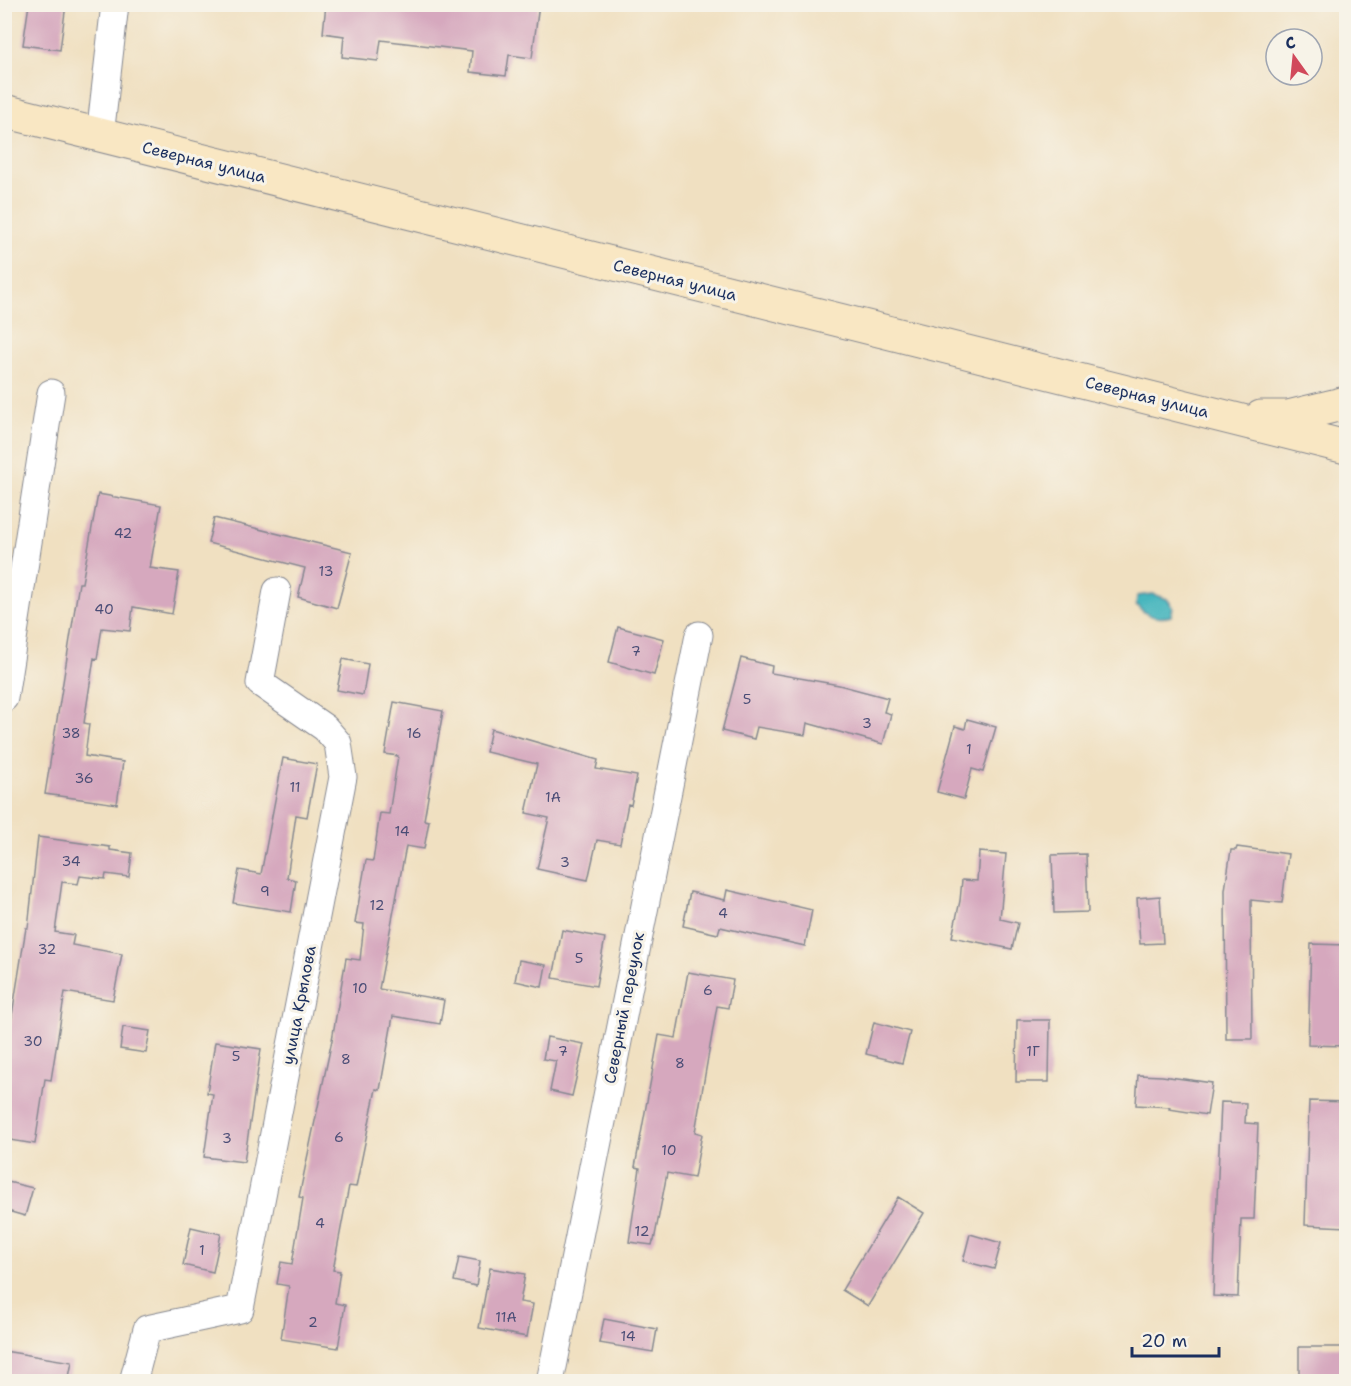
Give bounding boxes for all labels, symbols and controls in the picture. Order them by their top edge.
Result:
north arrow [1264,27,1324,87]
text: С [1283,32,1298,54]
street label: Северная улица [140,136,268,188]
street label: Северная улица [611,254,739,306]
street label: Северная улица [1083,371,1211,423]
house number: 42 [114,524,132,542]
house number: 13 [319,562,333,580]
house number: 40 [94,600,114,618]
house number: 7 [631,642,641,660]
house number: 5 [743,690,751,708]
house number: 3 [862,714,872,732]
house number: 38 [61,724,81,742]
house number: 16 [406,724,422,742]
house number: 1 [966,740,972,758]
house number: 36 [74,769,94,787]
house number: 11 [289,778,301,796]
house number: 1А [545,788,561,806]
house number: 14 [394,822,410,840]
house number: 34 [61,852,81,870]
house number: 3 [560,853,570,871]
house number: 9 [260,882,270,900]
house number: 12 [370,896,384,914]
house number: 4 [718,904,728,922]
street label: Северный переулок [599,930,649,1086]
house number: 32 [38,940,56,958]
street label: улица Крылова [277,944,321,1066]
house number: 5 [575,949,583,967]
house number: 10 [352,979,368,997]
house number: 6 [703,981,713,999]
house number: 30 [23,1032,43,1050]
house number: 7 [558,1042,568,1060]
house number: 1Г [1026,1042,1040,1060]
house number: 5 [232,1047,240,1065]
house number: 8 [341,1050,351,1068]
house number: 8 [675,1054,685,1072]
house number: 6 [334,1128,344,1146]
house number: 3 [222,1129,232,1147]
house number: 10 [661,1141,677,1159]
house number: 4 [315,1214,325,1232]
house number: 12 [635,1222,649,1240]
house number: 1 [199,1241,205,1259]
house number: 11А [495,1308,517,1326]
house number: 2 [308,1313,318,1331]
scale bar [1132,1320,1219,1358]
house number: 14 [620,1327,636,1345]
text: 20 m [1141,1329,1187,1353]

